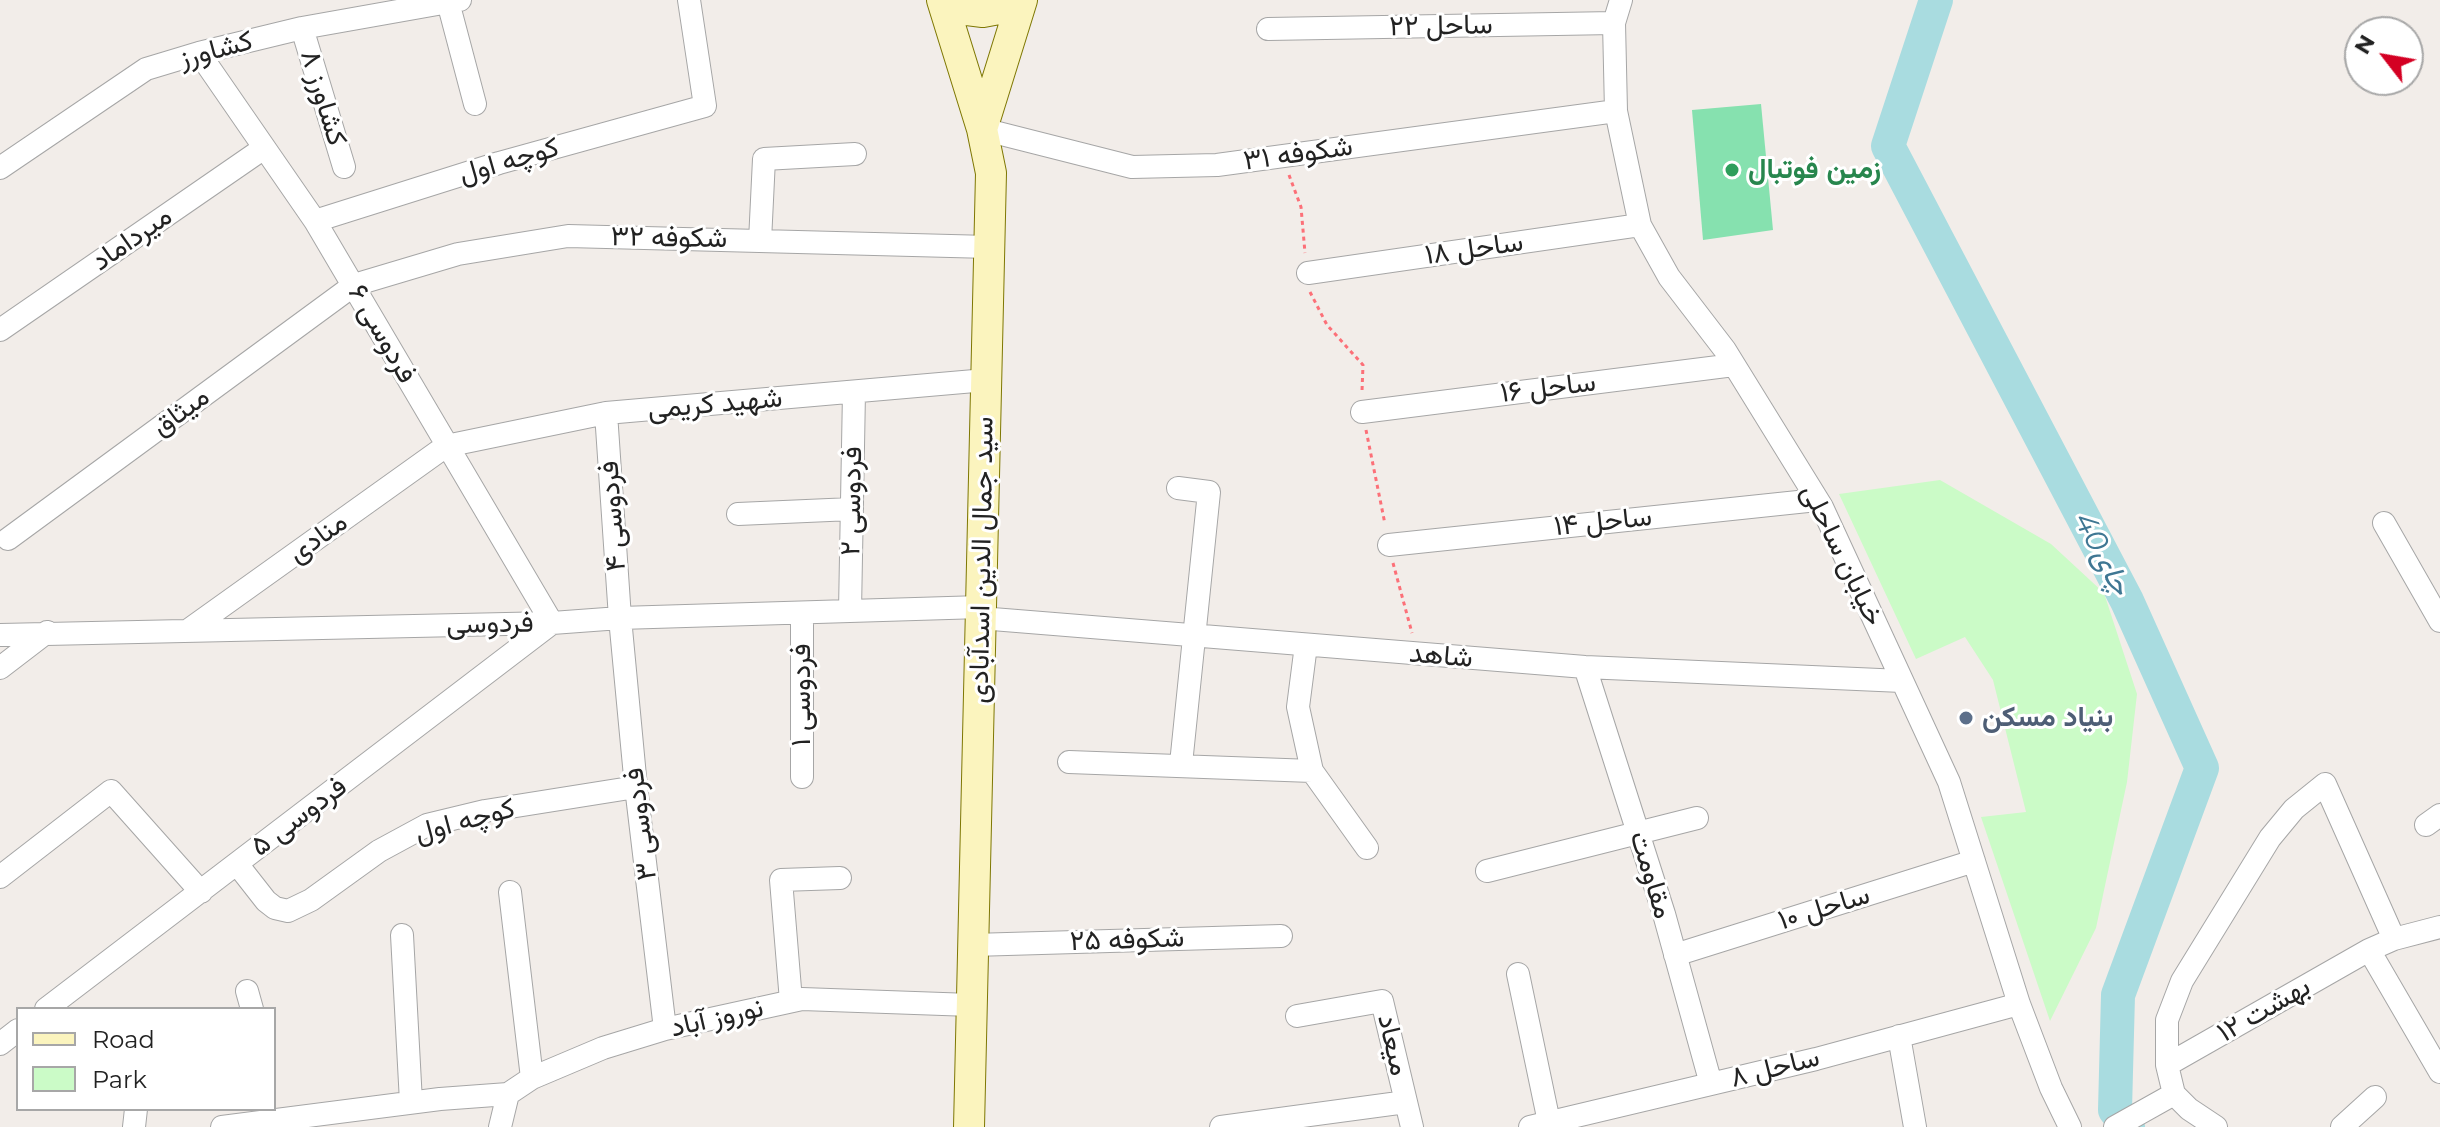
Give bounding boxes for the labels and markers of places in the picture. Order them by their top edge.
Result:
place label: زمین فوتبال [1748,153,1881,187]
marker: زمین فوتبال [1723,161,1741,179]
place label: بنیاد مسکن [1982,701,2113,735]
marker: بنیاد مسکن [1957,709,1975,727]

